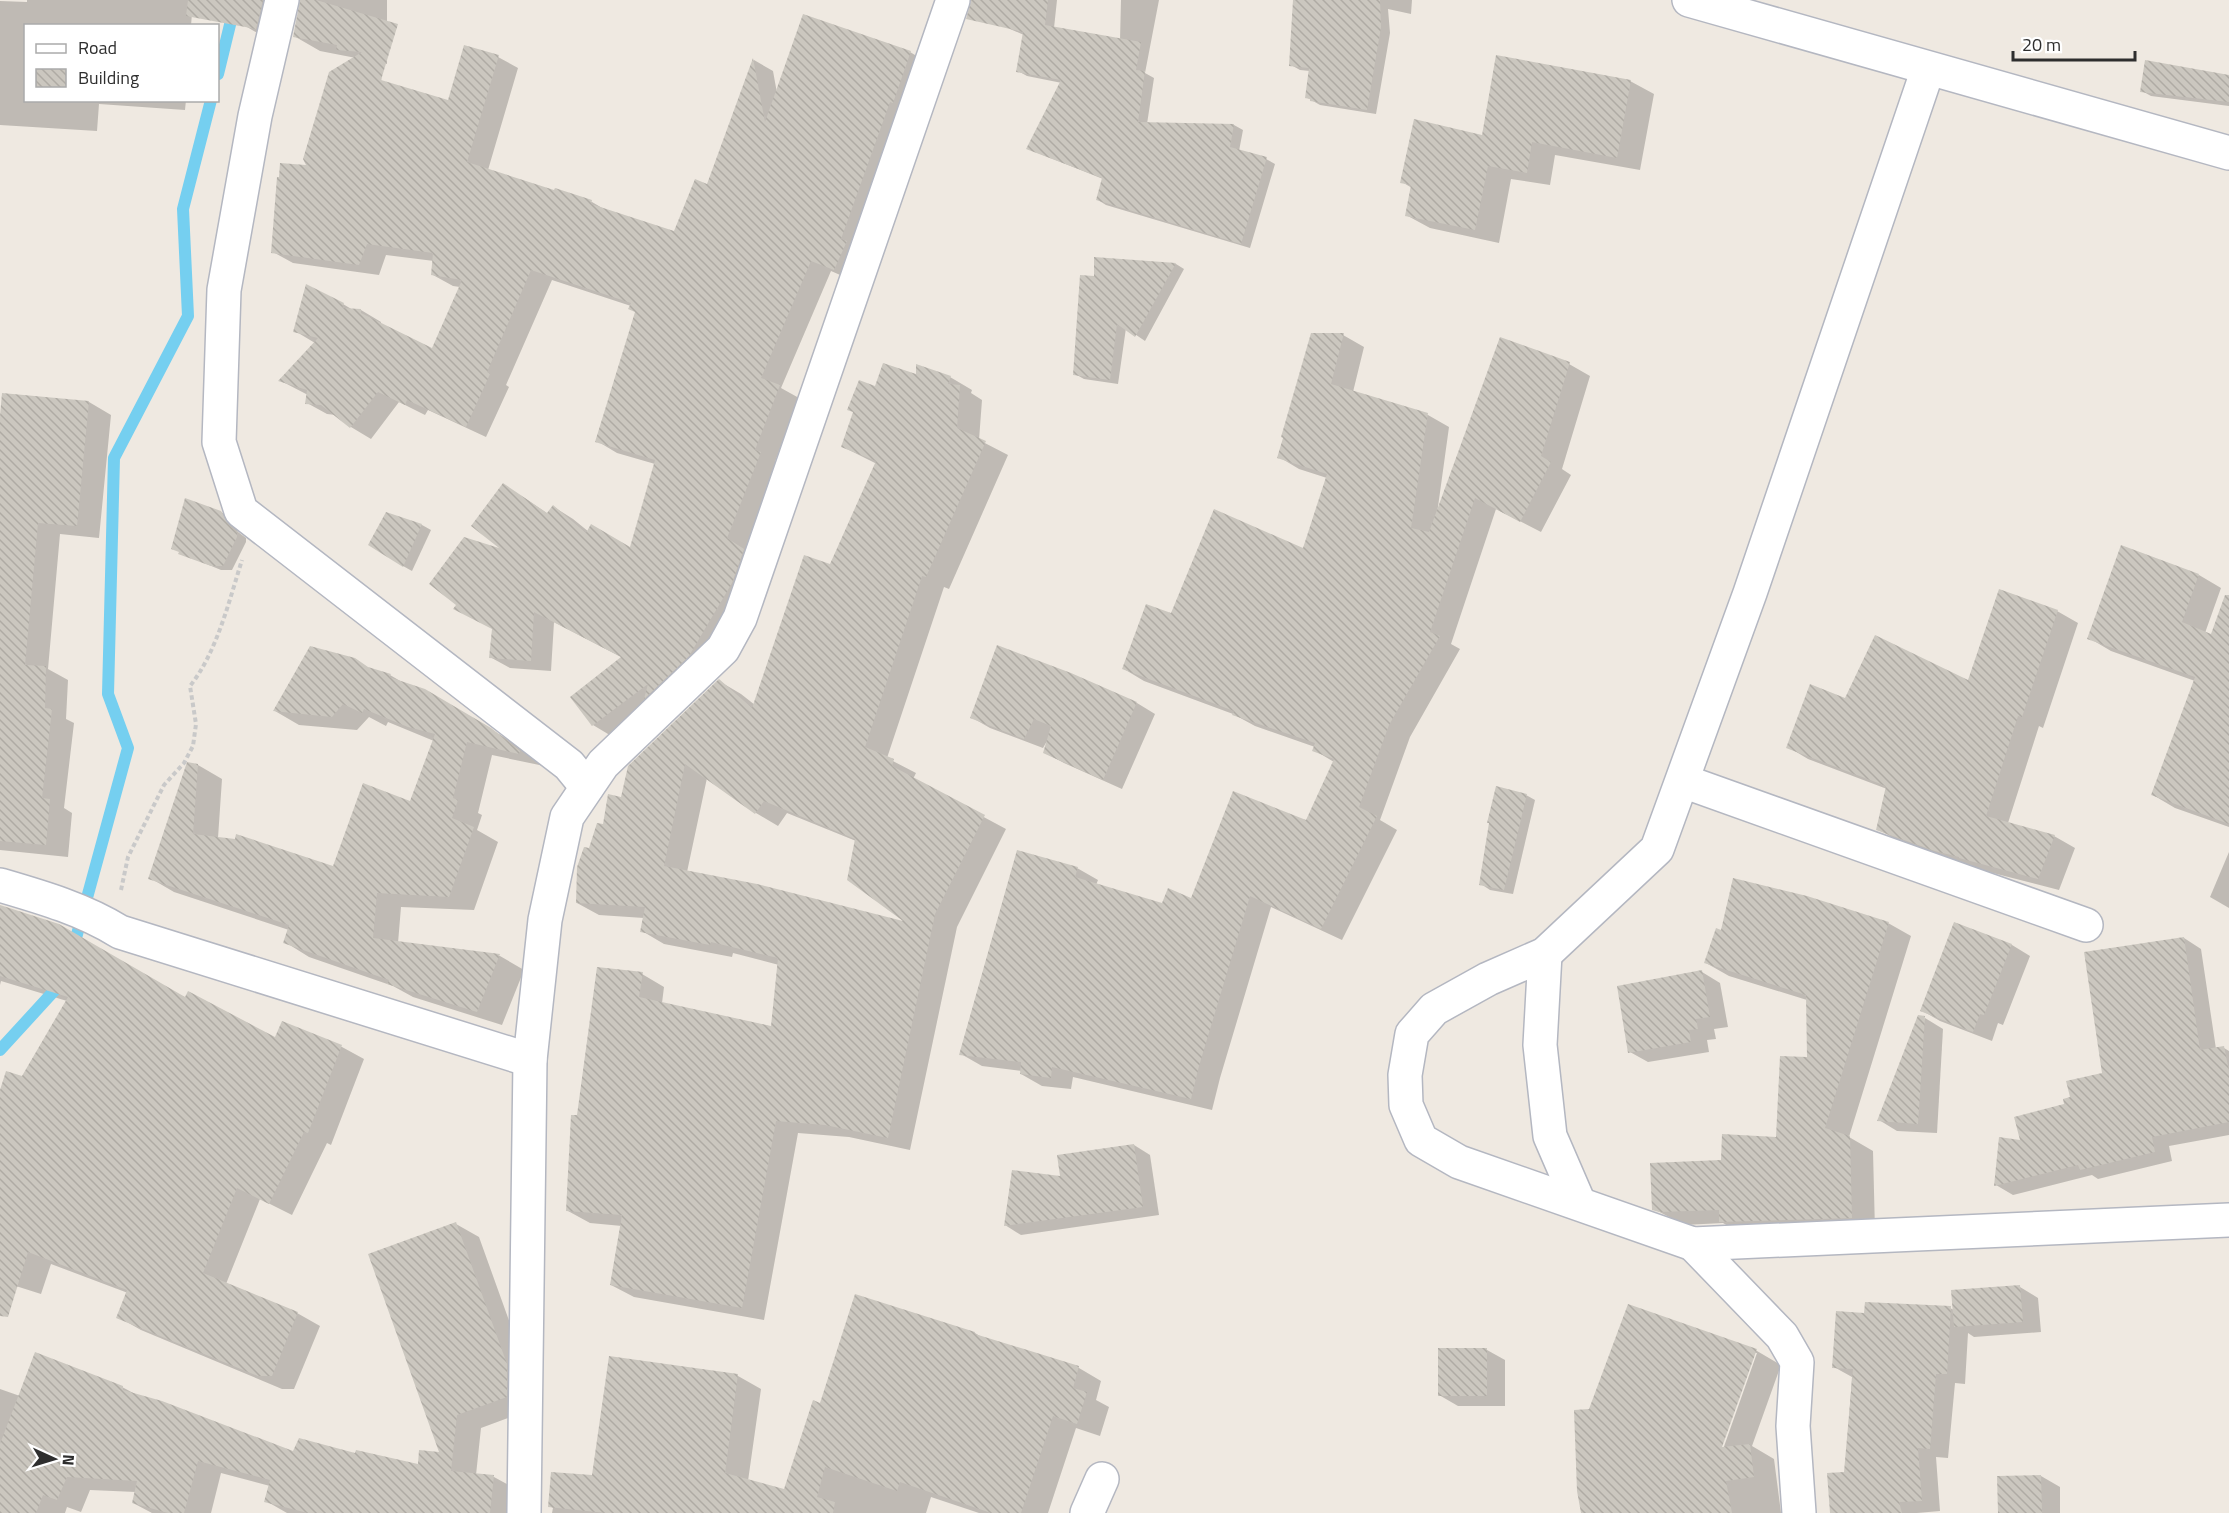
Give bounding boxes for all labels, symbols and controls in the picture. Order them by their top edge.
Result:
legend [24,24,219,102]
scale bar [2013,24,2134,62]
text: 20 m [2022,31,2061,58]
text: Road [78,34,117,61]
text: Building [78,64,139,91]
north arrow [24,1429,84,1489]
text: N [57,1454,81,1466]

